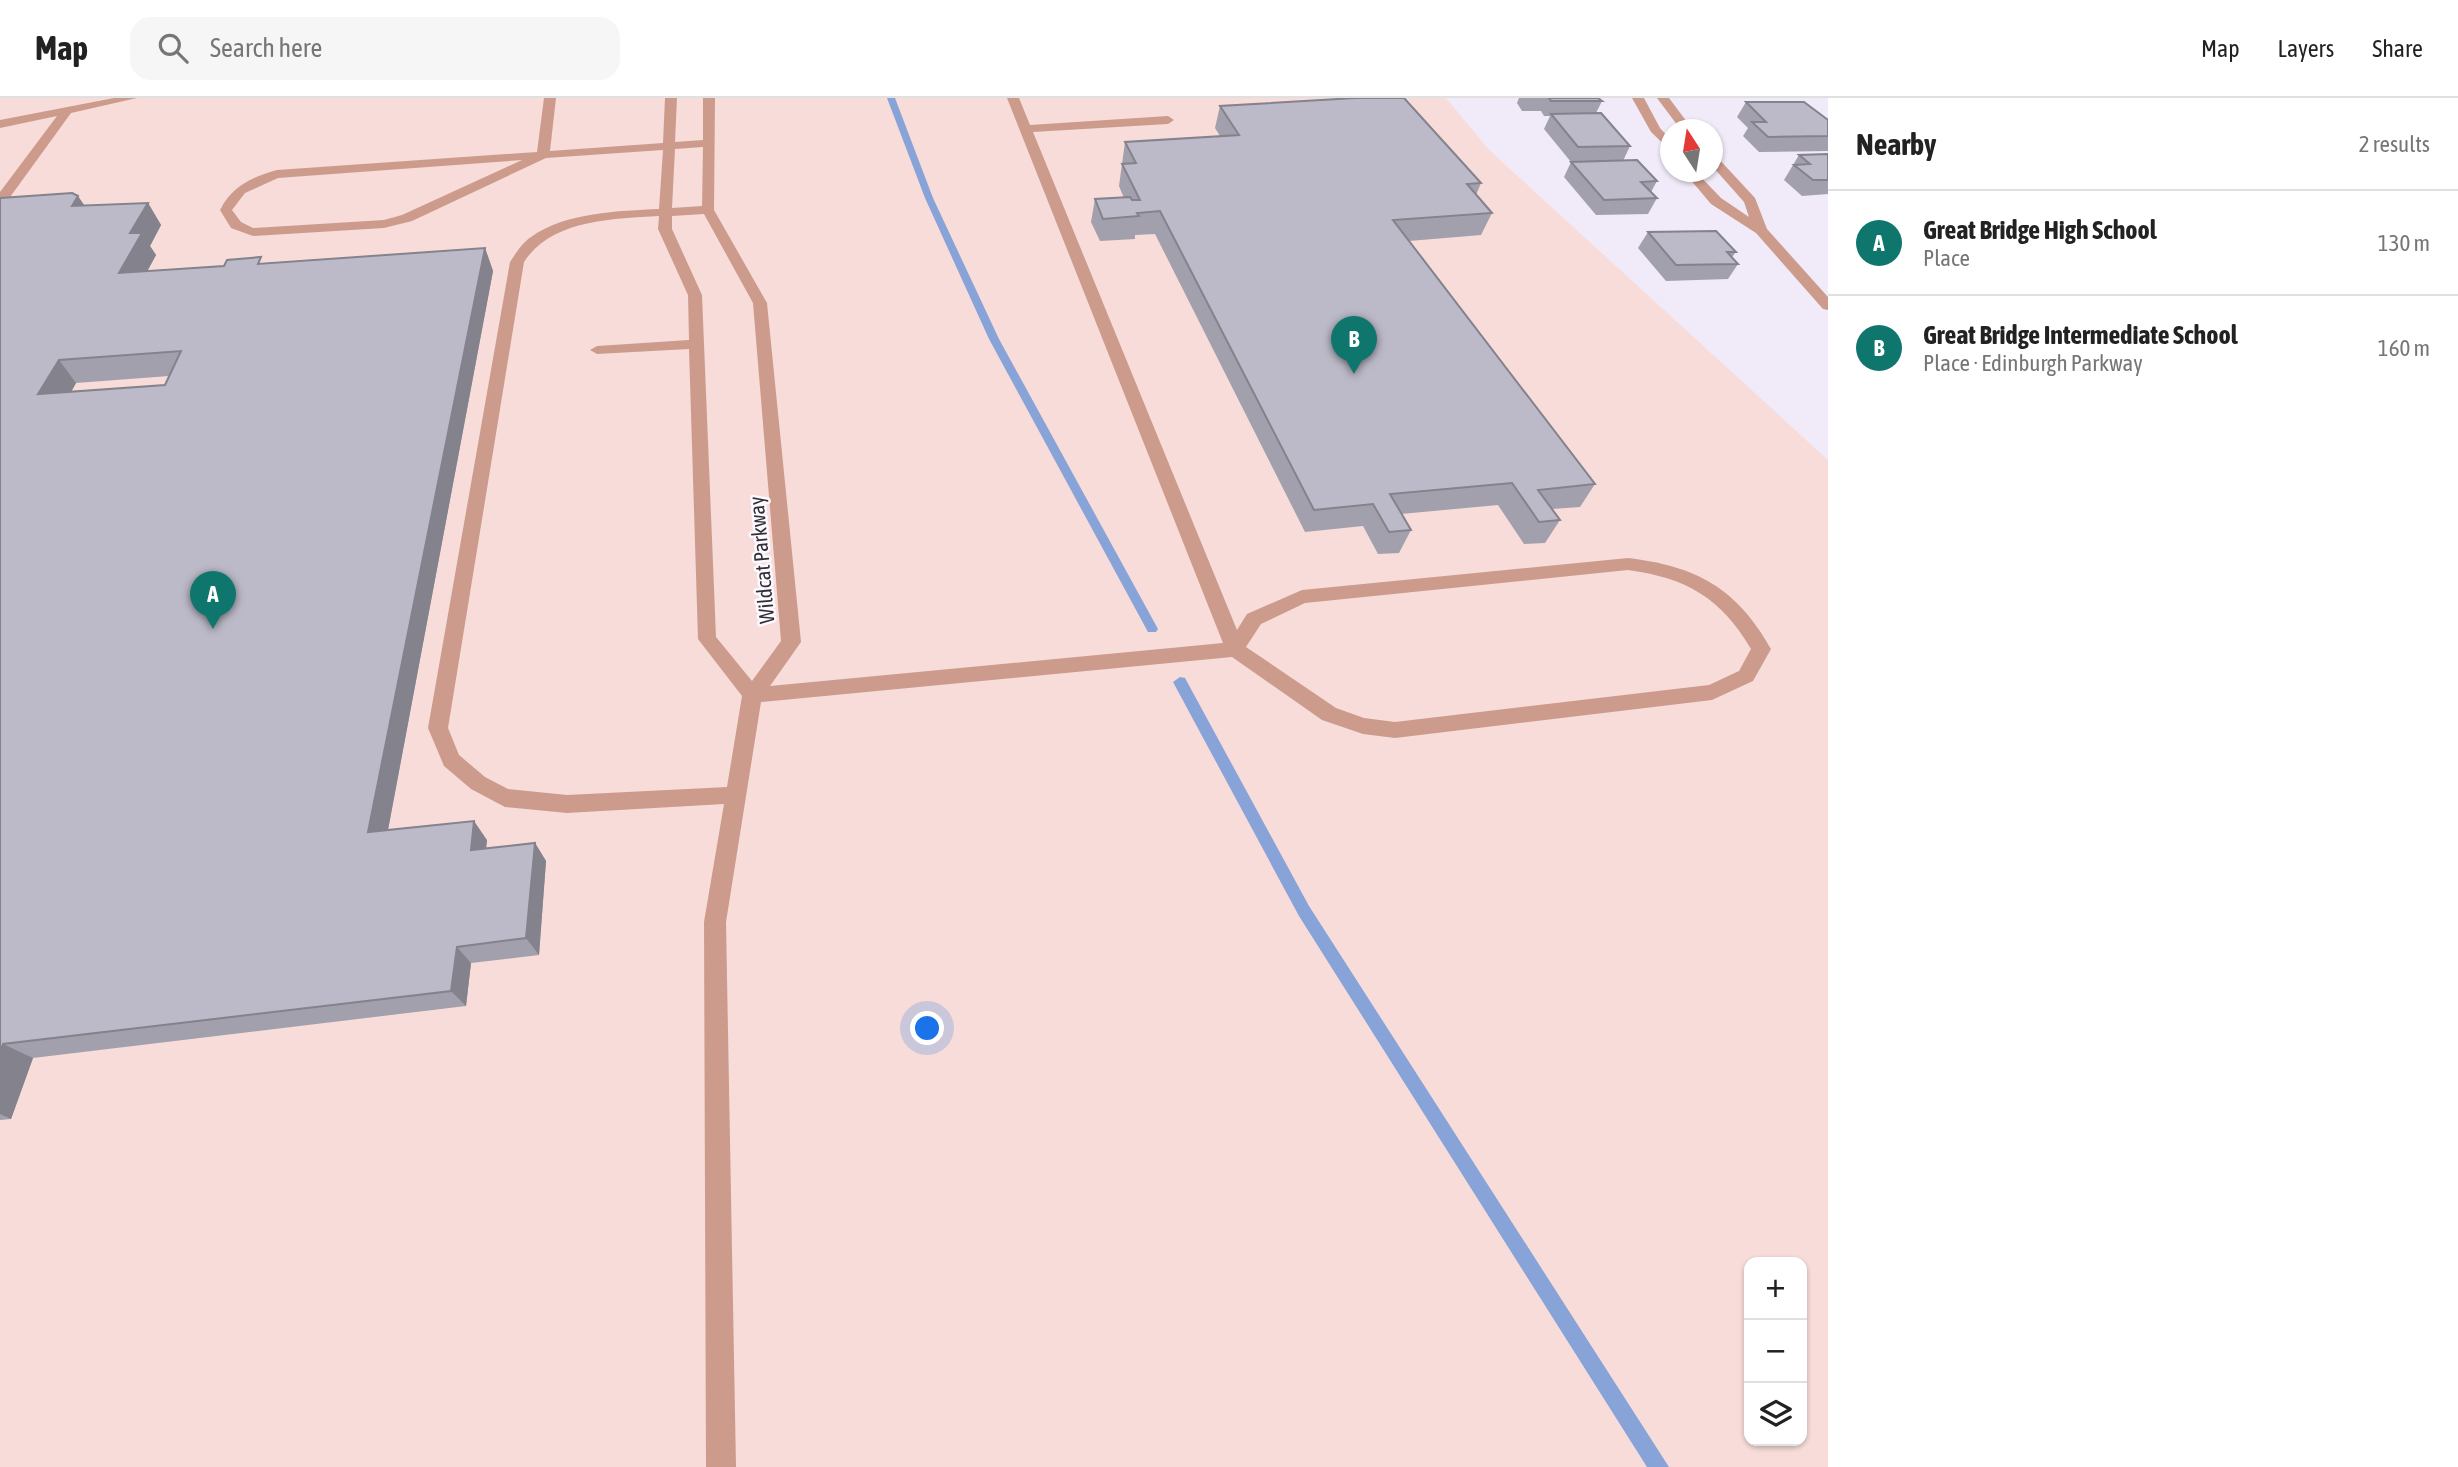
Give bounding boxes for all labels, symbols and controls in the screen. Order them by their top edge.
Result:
search box [130,17,620,80]
text: Map [35,29,88,67]
icon: search [154,29,192,67]
text: Search here [210,33,322,63]
text: Map [2201,35,2240,62]
text: Layers [2278,35,2334,62]
text: Share [2372,35,2423,62]
north arrow [1660,119,1723,182]
text: Nearby [1856,127,1936,161]
text: 2 results [2359,131,2430,157]
text: Great Bridge High School [1923,215,2157,245]
text: A [1873,230,1885,256]
text: 130 m [2378,230,2430,256]
text: Place [1923,245,1970,271]
pin: B [1331,316,1377,374]
text: Great Bridge Intermediate School [1923,320,2238,350]
text: B [1874,335,1884,361]
text: 160 m [2378,335,2430,361]
text: Place · Edinburgh Parkway [1923,350,2143,376]
street label: Wildcat Parkway [743,495,779,625]
pin: A [190,571,236,629]
your location [910,1011,944,1045]
map controls [1744,1257,1807,1446]
button: + [1744,1257,1807,1320]
button: − [1744,1320,1807,1383]
button: layers [1744,1383,1807,1446]

